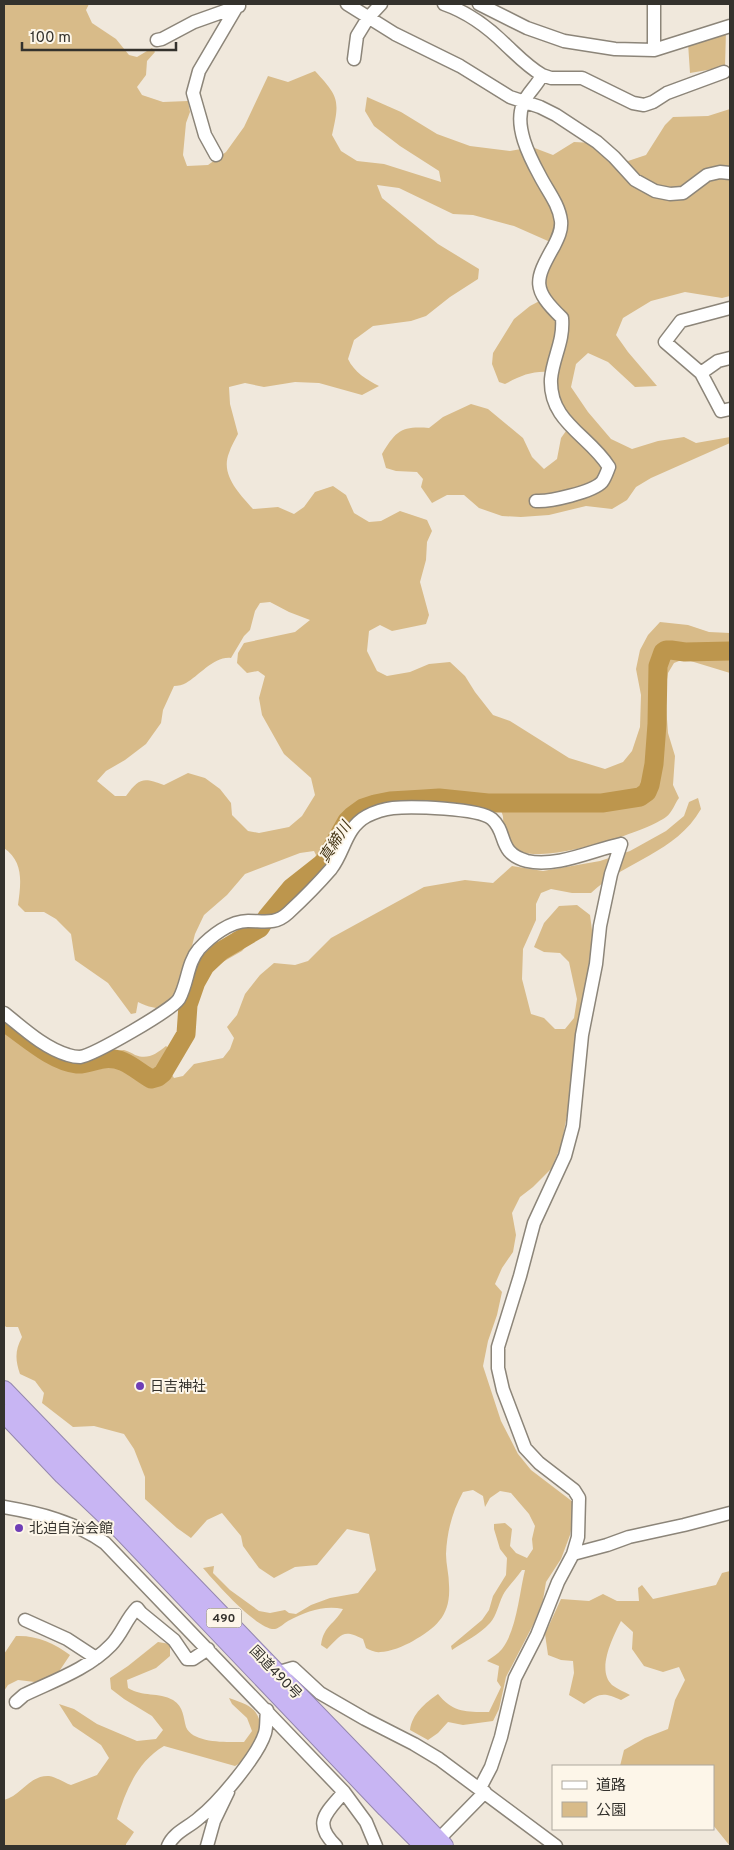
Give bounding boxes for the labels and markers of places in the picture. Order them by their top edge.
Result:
place label: 日吉神社 [150,1379,206,1396]
marker: 日吉神社 [134,1380,146,1392]
place label: 北迫自治会館 [29,1520,113,1538]
marker: 北迫自治会館 [13,1522,25,1534]

